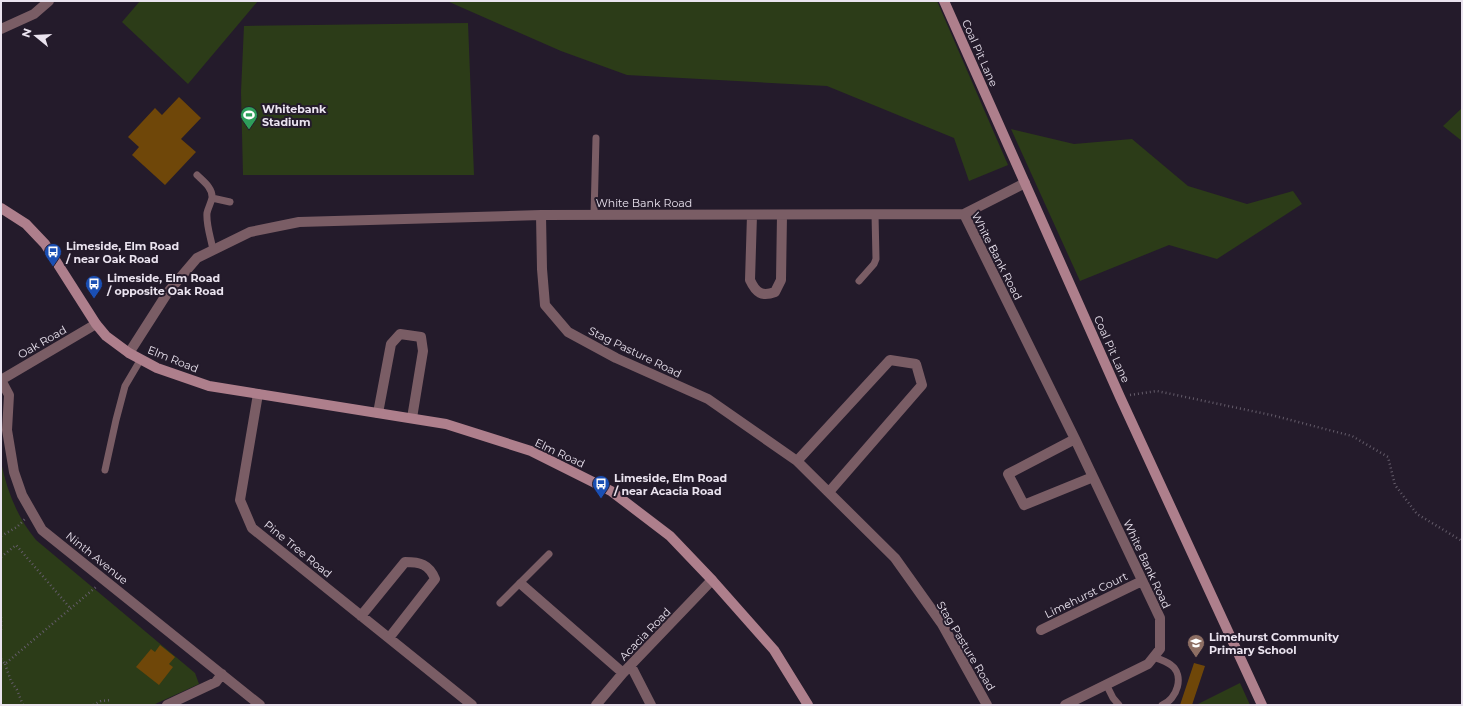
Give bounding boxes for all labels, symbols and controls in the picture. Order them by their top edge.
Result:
north arrow [16,16,56,56]
street label: Coal Pit Lane [959,17,1001,89]
text: N [18,27,35,39]
place label: Whitebank Stadium [262,102,327,129]
sports icon: Whitebank Stadium [239,105,259,130]
street label: White Bank Road [596,196,692,210]
street label: White Bank Road [969,210,1025,302]
place label: Limeside, Elm Road / near Oak Road [65,239,179,266]
bus stop icon: Limeside, Elm Road / near Oak Road [43,242,63,267]
place label: Limeside, Elm Road / opposite Oak Road [106,271,224,298]
bus stop icon: Limeside, Elm Road / opposite Oak Road [84,274,104,299]
street label: Coal Pit Lane [1091,313,1133,385]
street label: Oak Road [15,322,69,362]
street label: Stag Pasture Road [586,323,684,381]
street label: Elm Road [146,342,200,376]
street label: Elm Road [533,435,587,471]
place label: Limeside, Elm Road / near Acacia Road [613,471,727,498]
bus stop icon: Limeside, Elm Road / near Acacia Road [591,474,611,499]
street label: Pine Tree Road [261,517,335,581]
street label: White Bank Road [1120,517,1174,611]
street label: Ninth Avenue [63,529,131,587]
street label: Limehurst Court [1042,569,1130,621]
street label: Stag Pasture Road [934,599,998,693]
street label: Acacia Road [616,605,674,663]
place label: Limehurst Community Primary School [1209,630,1339,657]
school or university icon: Limehurst Community Primary School [1186,633,1206,658]

